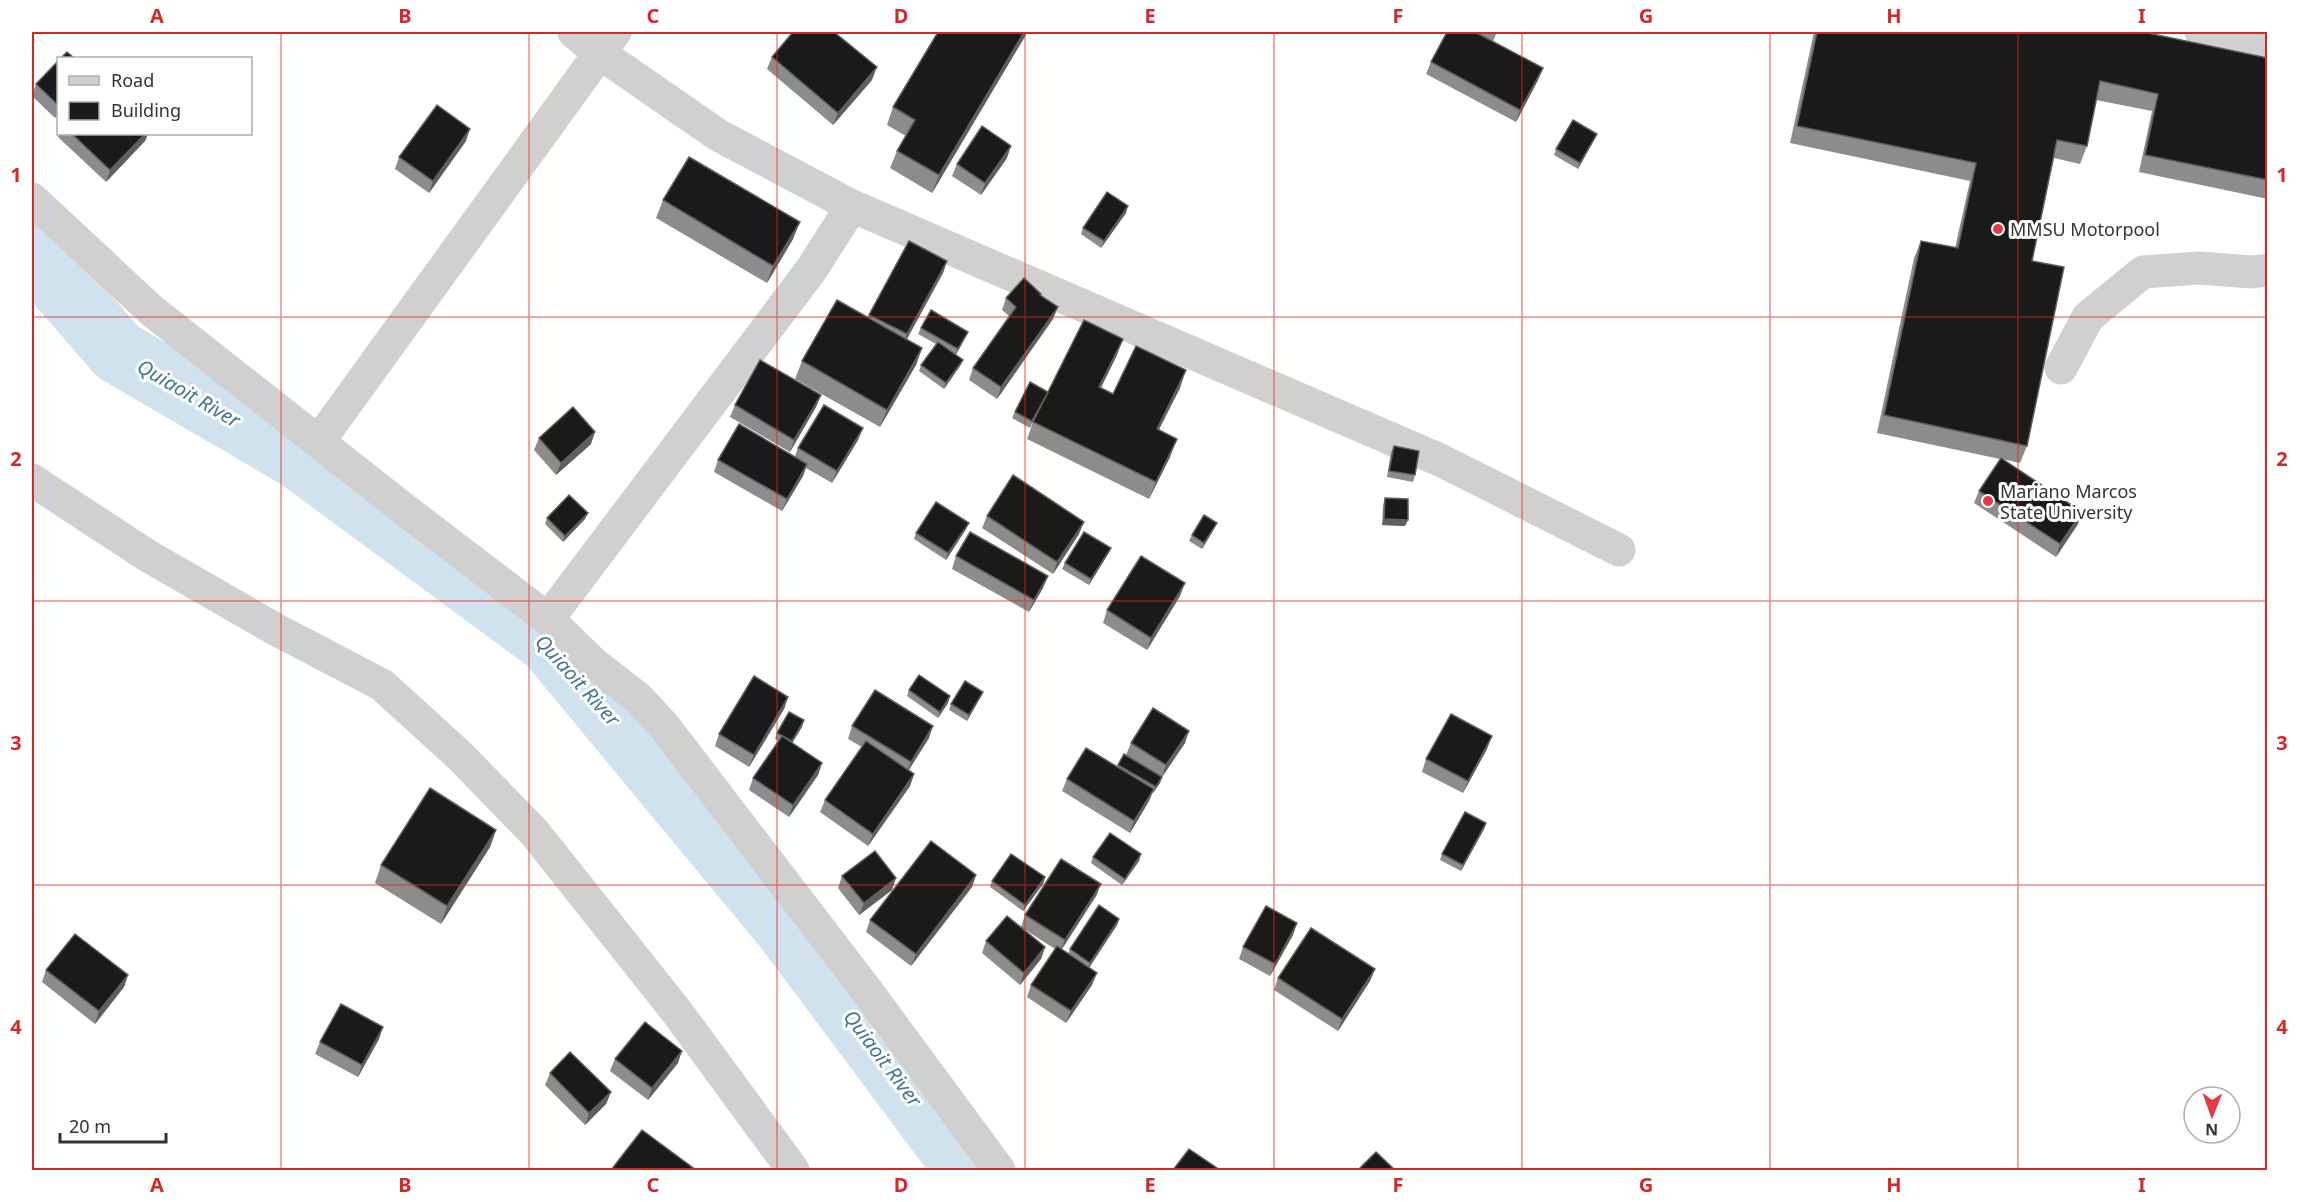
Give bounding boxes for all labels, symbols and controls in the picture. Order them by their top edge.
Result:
text: A [150,2,164,29]
text: B [398,2,412,29]
text: C [647,2,660,29]
text: D [894,2,908,29]
text: E [1144,2,1156,29]
text: F [1393,2,1403,29]
text: G [1639,2,1653,29]
text: H [1886,2,1902,29]
text: I [2138,2,2146,29]
legend [57,57,252,135]
text: Road [111,68,154,92]
text: Building [111,98,181,122]
text: 1 [10,161,22,188]
text: 1 [2276,161,2288,188]
place label: MMSU Motorpool [2010,217,2160,241]
marker: MMSU Motorpool [1991,222,2005,236]
water label: Quiaoit River [133,353,246,434]
text: 2 [10,445,22,472]
text: 2 [2276,445,2288,472]
place label: Mariano Marcos State University [2000,479,2137,524]
marker: Mariano Marcos State University [1981,494,1995,508]
water label: Quiaoit River [530,628,627,732]
text: 3 [10,729,22,756]
text: 3 [2276,729,2288,756]
water label: Quiaoit River [838,1004,929,1113]
text: 4 [10,1013,22,1040]
text: 4 [2276,1013,2288,1040]
north arrow [2182,1085,2242,1145]
scale bar [60,1106,166,1144]
text: 20 m [69,1114,111,1138]
text: N [2205,1119,2218,1141]
text: A [150,1171,164,1198]
text: B [398,1171,412,1198]
text: C [647,1171,660,1198]
text: D [894,1171,908,1198]
text: E [1144,1171,1156,1198]
text: F [1393,1171,1403,1198]
text: G [1639,1171,1653,1198]
text: H [1886,1171,1902,1198]
text: I [2138,1171,2146,1198]

